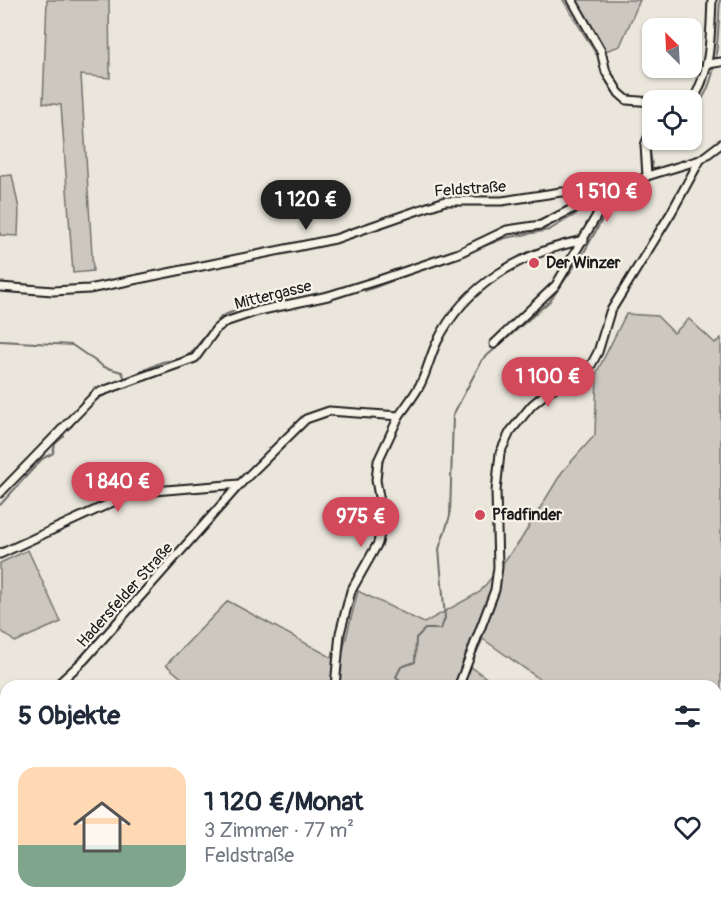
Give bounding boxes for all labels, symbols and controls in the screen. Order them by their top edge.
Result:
north arrow [642,18,702,78]
map controls [642,18,702,150]
button: locate [642,90,702,150]
pin: 1 510 € [552,172,662,223]
street label: Feldstraße [433,177,507,201]
text: 1 510 € [576,179,638,204]
pin: 1 120 € [251,180,361,231]
text: 1 120 € [275,187,337,212]
place label: Der Winzer [546,253,621,273]
marker: Der Winzer [527,256,541,270]
street label: Mittergasse [232,276,314,314]
pin: 1 100 € [493,357,603,408]
text: 1 100 € [516,364,580,389]
pin: 1 840 € [63,462,173,513]
text: 1 840 € [85,469,151,494]
pin: 975 € [319,497,403,548]
text: 975 € [336,504,386,529]
place label: Pfadfinder [492,505,562,525]
marker: Pfadfinder [473,508,487,522]
street label: Hadersfelder Straße [73,538,177,652]
text: 5 Objekte [18,700,120,732]
icon: filters [671,700,704,733]
text: 1 120 €/Monat [204,786,363,818]
icon: home [66,791,138,863]
icon: heart [671,811,704,844]
text: 3 Zimmer · 77 m² [204,818,354,843]
text: Feldstraße [204,843,294,868]

